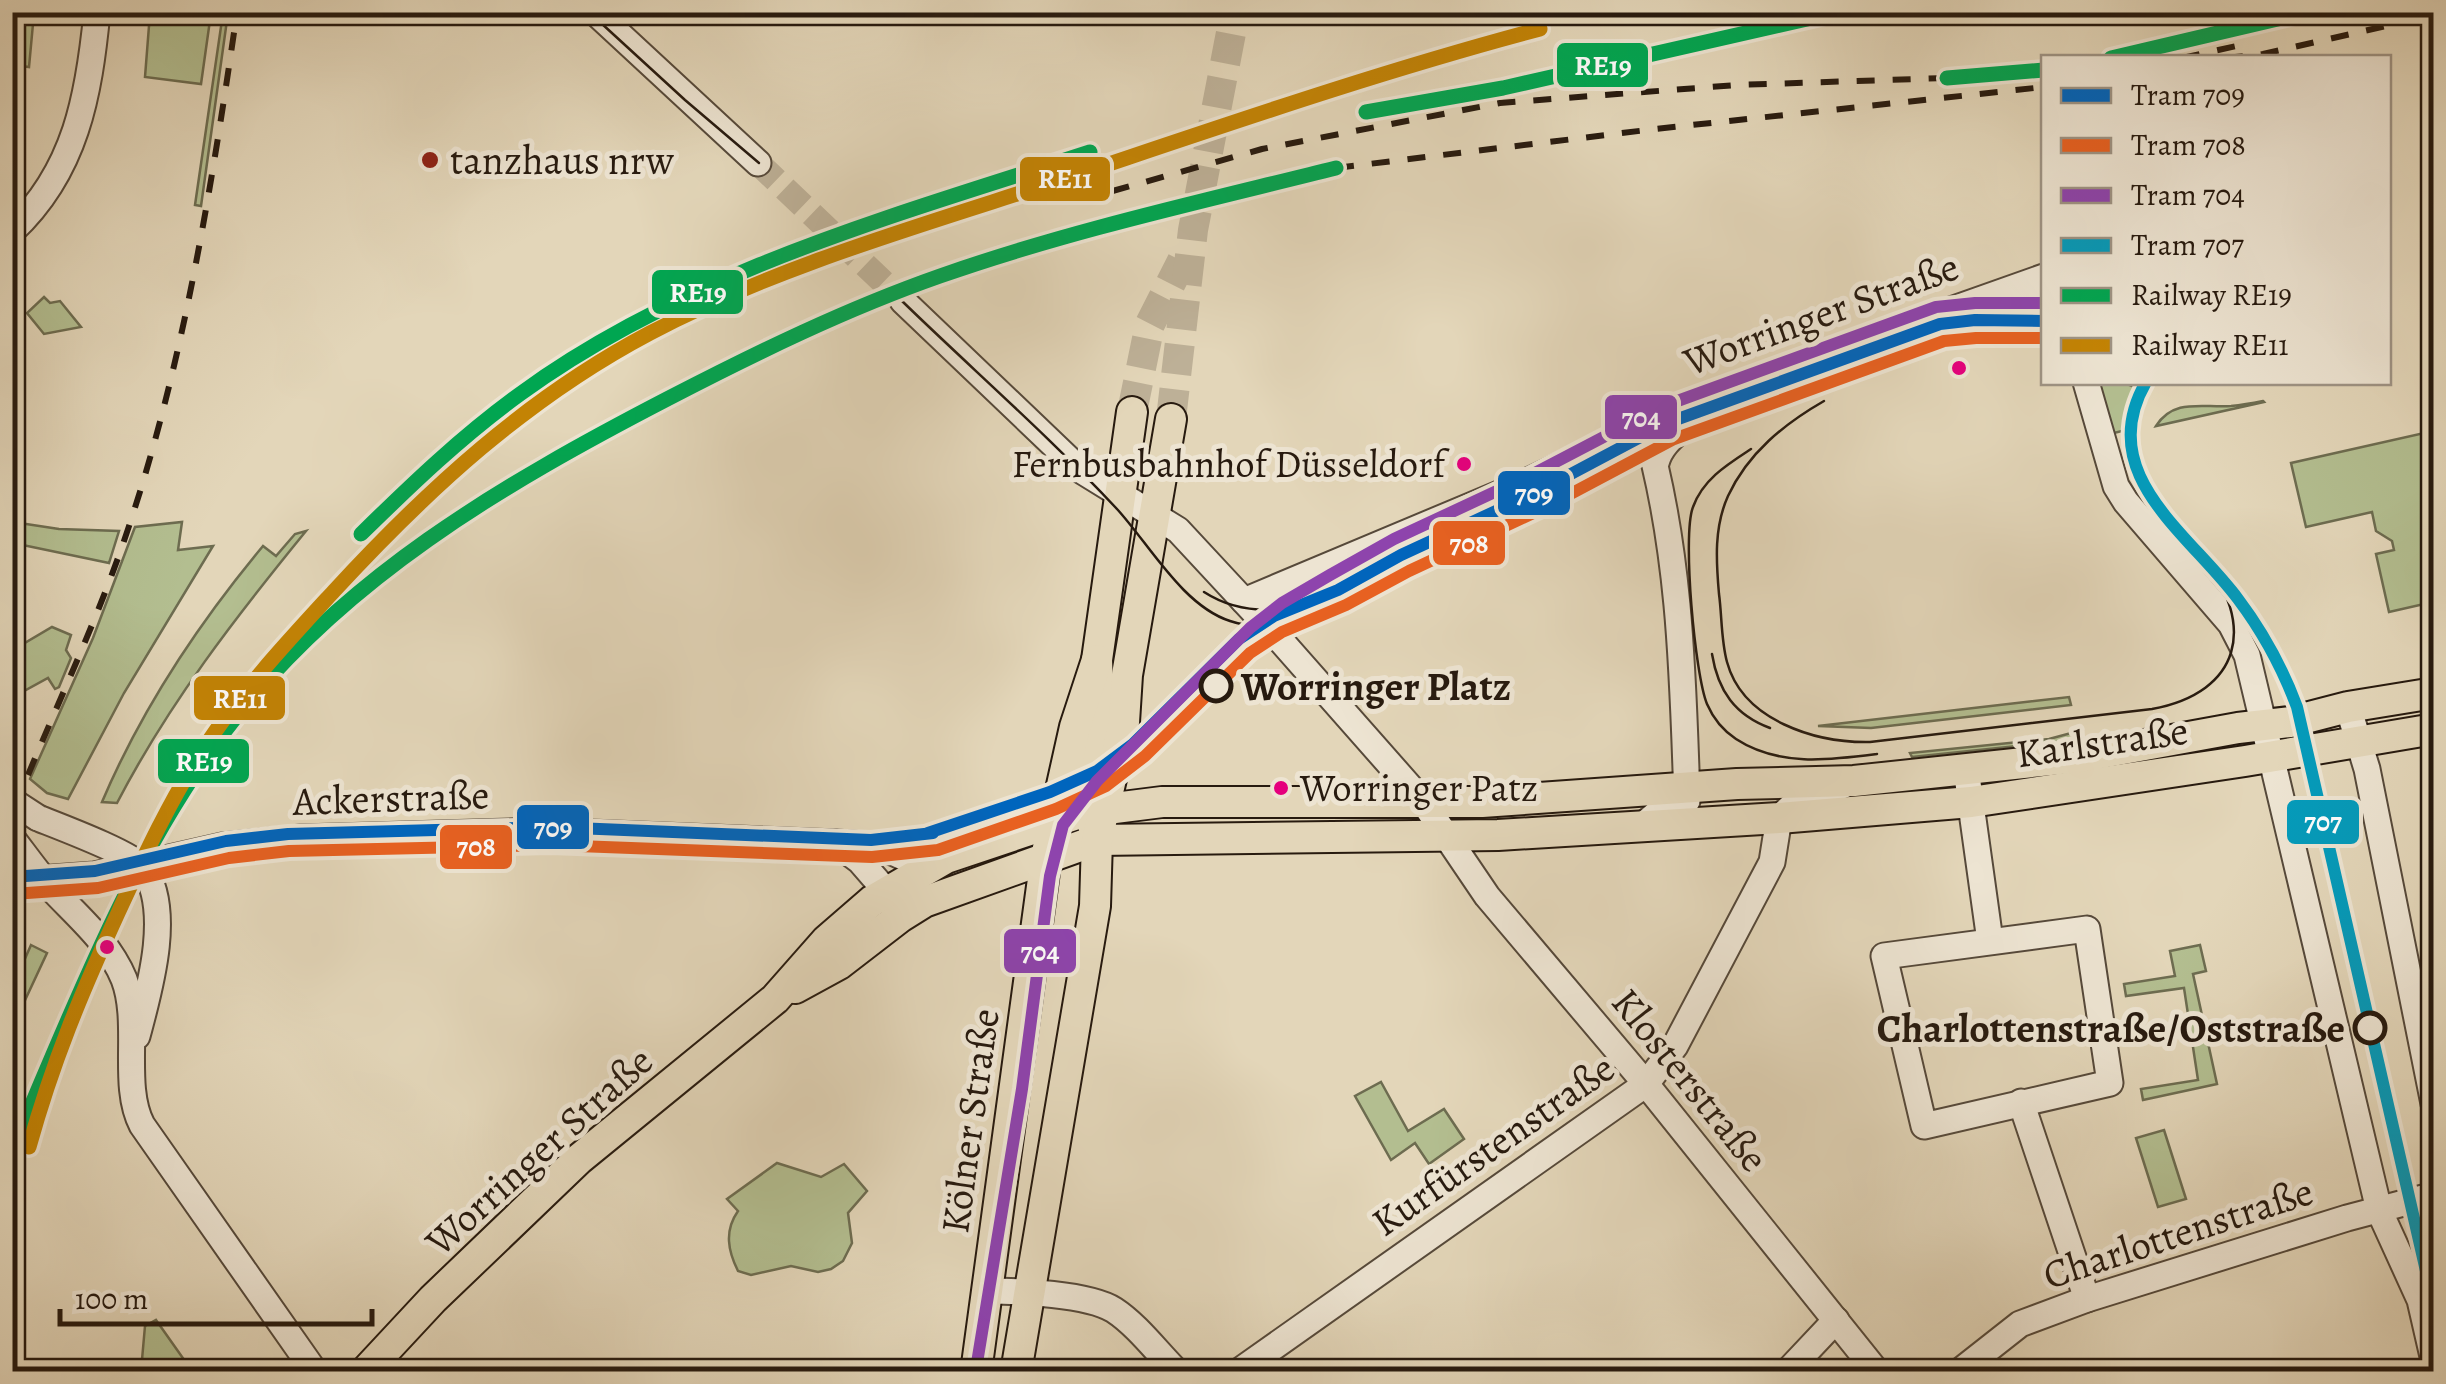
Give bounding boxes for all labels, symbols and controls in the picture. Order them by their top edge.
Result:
line badge: RE19 [1555,41,1650,89]
text: RE19 [1574,47,1632,85]
legend [2041,55,2391,385]
text: Tram 709 [2131,75,2245,115]
text: Tram 708 [2131,125,2246,165]
place label: tanzhaus nrw [450,133,675,188]
marker: tanzhaus nrw [419,149,441,171]
line badge: RE11 [1018,155,1112,203]
text: RE11 [1038,160,1092,198]
text: Tram 704 [2131,175,2245,215]
text: Tram 707 [2131,225,2244,265]
street label: Worringer Straße [1675,239,1966,390]
line badge: RE19 [650,268,745,316]
text: RE19 [669,274,727,312]
text: Railway RE19 [2131,275,2292,315]
text: Railway RE11 [2131,325,2288,365]
unlabelled marker [1949,358,1969,378]
line badge: 704 [1603,393,1679,441]
text: 704 [1621,399,1661,437]
place label: Fernbusbahnhof Düsseldorf [1012,438,1450,490]
marker: Fernbusbahnhof Düsseldorf [1454,454,1474,474]
line badge: 709 [1496,469,1572,517]
text: 709 [1514,475,1554,513]
line badge: 708 [1431,519,1507,567]
text: 708 [1449,525,1489,563]
place label: Worringer Platz [1240,659,1511,714]
marker: Worringer Platz [1200,670,1232,702]
line badge: RE11 [192,674,287,722]
text: RE11 [213,680,267,718]
street label: Karlstraße [2013,703,2191,781]
line badge: RE19 [156,737,251,785]
text: RE19 [175,743,233,781]
place label: Worringer Patz [1299,762,1538,814]
street label: Ackerstraße [291,767,490,829]
marker: Worringer Patz [1271,778,1291,798]
line badge: 707 [2285,798,2361,846]
line badge: 709 [515,803,591,851]
text: 707 [2304,803,2342,841]
text: 709 [533,809,573,847]
line badge: 708 [438,823,514,871]
text: 708 [456,828,496,866]
line badge: 704 [1002,927,1078,975]
text: 704 [1020,933,1060,971]
unlabelled marker [97,937,117,957]
street label: Klosterstraße [1599,977,1781,1183]
place label: Charlottenstraße/Oststraße [1877,1001,2345,1056]
street label: Kölner Straße [927,1005,1013,1237]
marker: Charlottenstraße/Oststraße [2354,1012,2386,1044]
street label: Worringer Straße [413,1034,665,1269]
street label: Kurfürstenstraße [1361,1041,1625,1249]
street label: Charlottenstraße [2036,1163,2320,1303]
scale bar [60,1264,372,1326]
text: 100 m [75,1279,148,1319]

